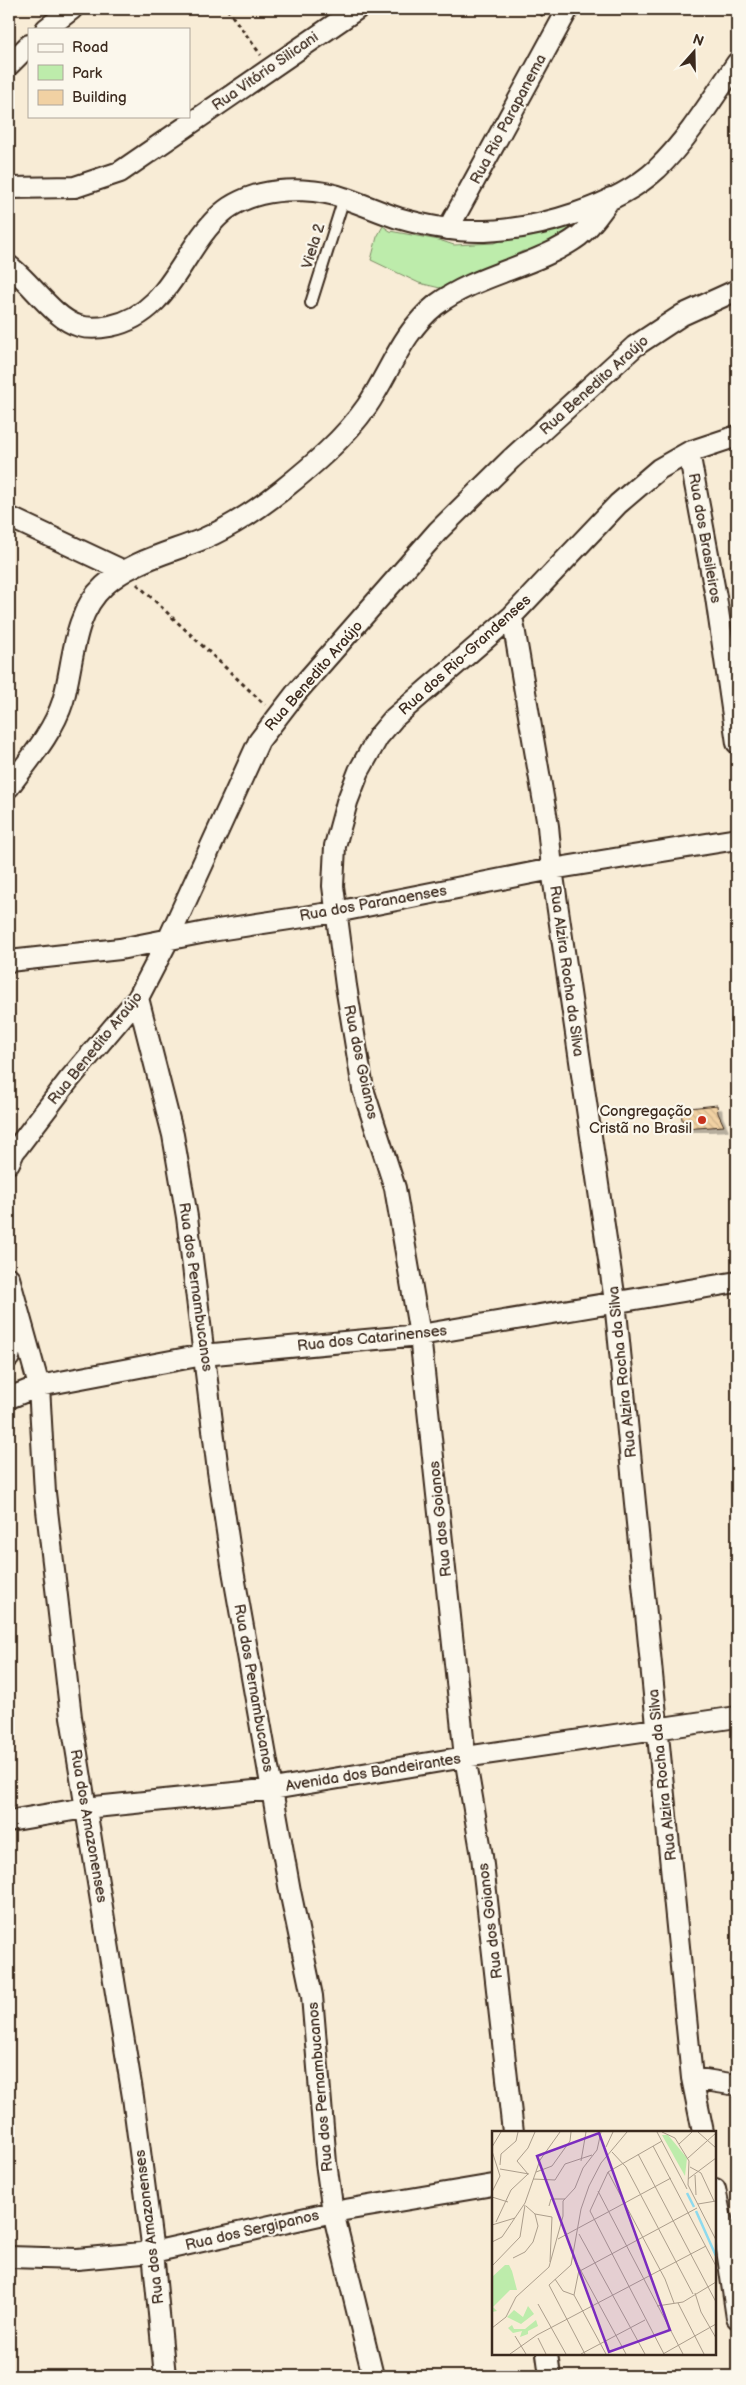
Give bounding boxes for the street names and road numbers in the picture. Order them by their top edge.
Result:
street label: Rua Vitório Silicani [208,27,322,115]
street label: Rua Rio Parapanema [466,51,550,187]
street label: Viela 2 [297,221,329,271]
street label: Rua Benedito Araújo [536,331,652,439]
street label: Rua dos Brasileiros [684,472,726,605]
street label: Rua dos Rio-Grandenses [395,590,535,719]
street label: Rua Benedito Araújo [261,617,367,735]
street label: Rua dos Paranaenses [298,881,449,925]
street label: Rua Alzira Rocha da Silva [546,884,588,1058]
street label: Rua Benedito Araújo [44,988,146,1108]
street label: Rua dos Goianos [340,1003,383,1121]
street label: Rua dos Pernambucanos [175,1201,217,1373]
street label: Rua Alzira Rocha da Silva [604,1285,640,1459]
street label: Rua dos Catarinenses [296,1321,448,1355]
street label: Rua dos Goianos [424,1460,456,1578]
street label: Rua dos Pernambucanos [230,1602,278,1774]
street label: Rua Alzira Rocha da Silva [644,1688,680,1862]
street label: Rua dos Amazonenses [66,1748,112,1905]
street label: Avenida dos Bandeirantes [284,1749,463,1795]
street label: Rua dos Goianos [473,1862,507,1980]
street label: Rua dos Pernambucanos [303,2001,337,2173]
street label: Rua dos Amazonenses [130,2148,168,2305]
street label: Rua dos Sergipanos [183,2205,321,2255]

